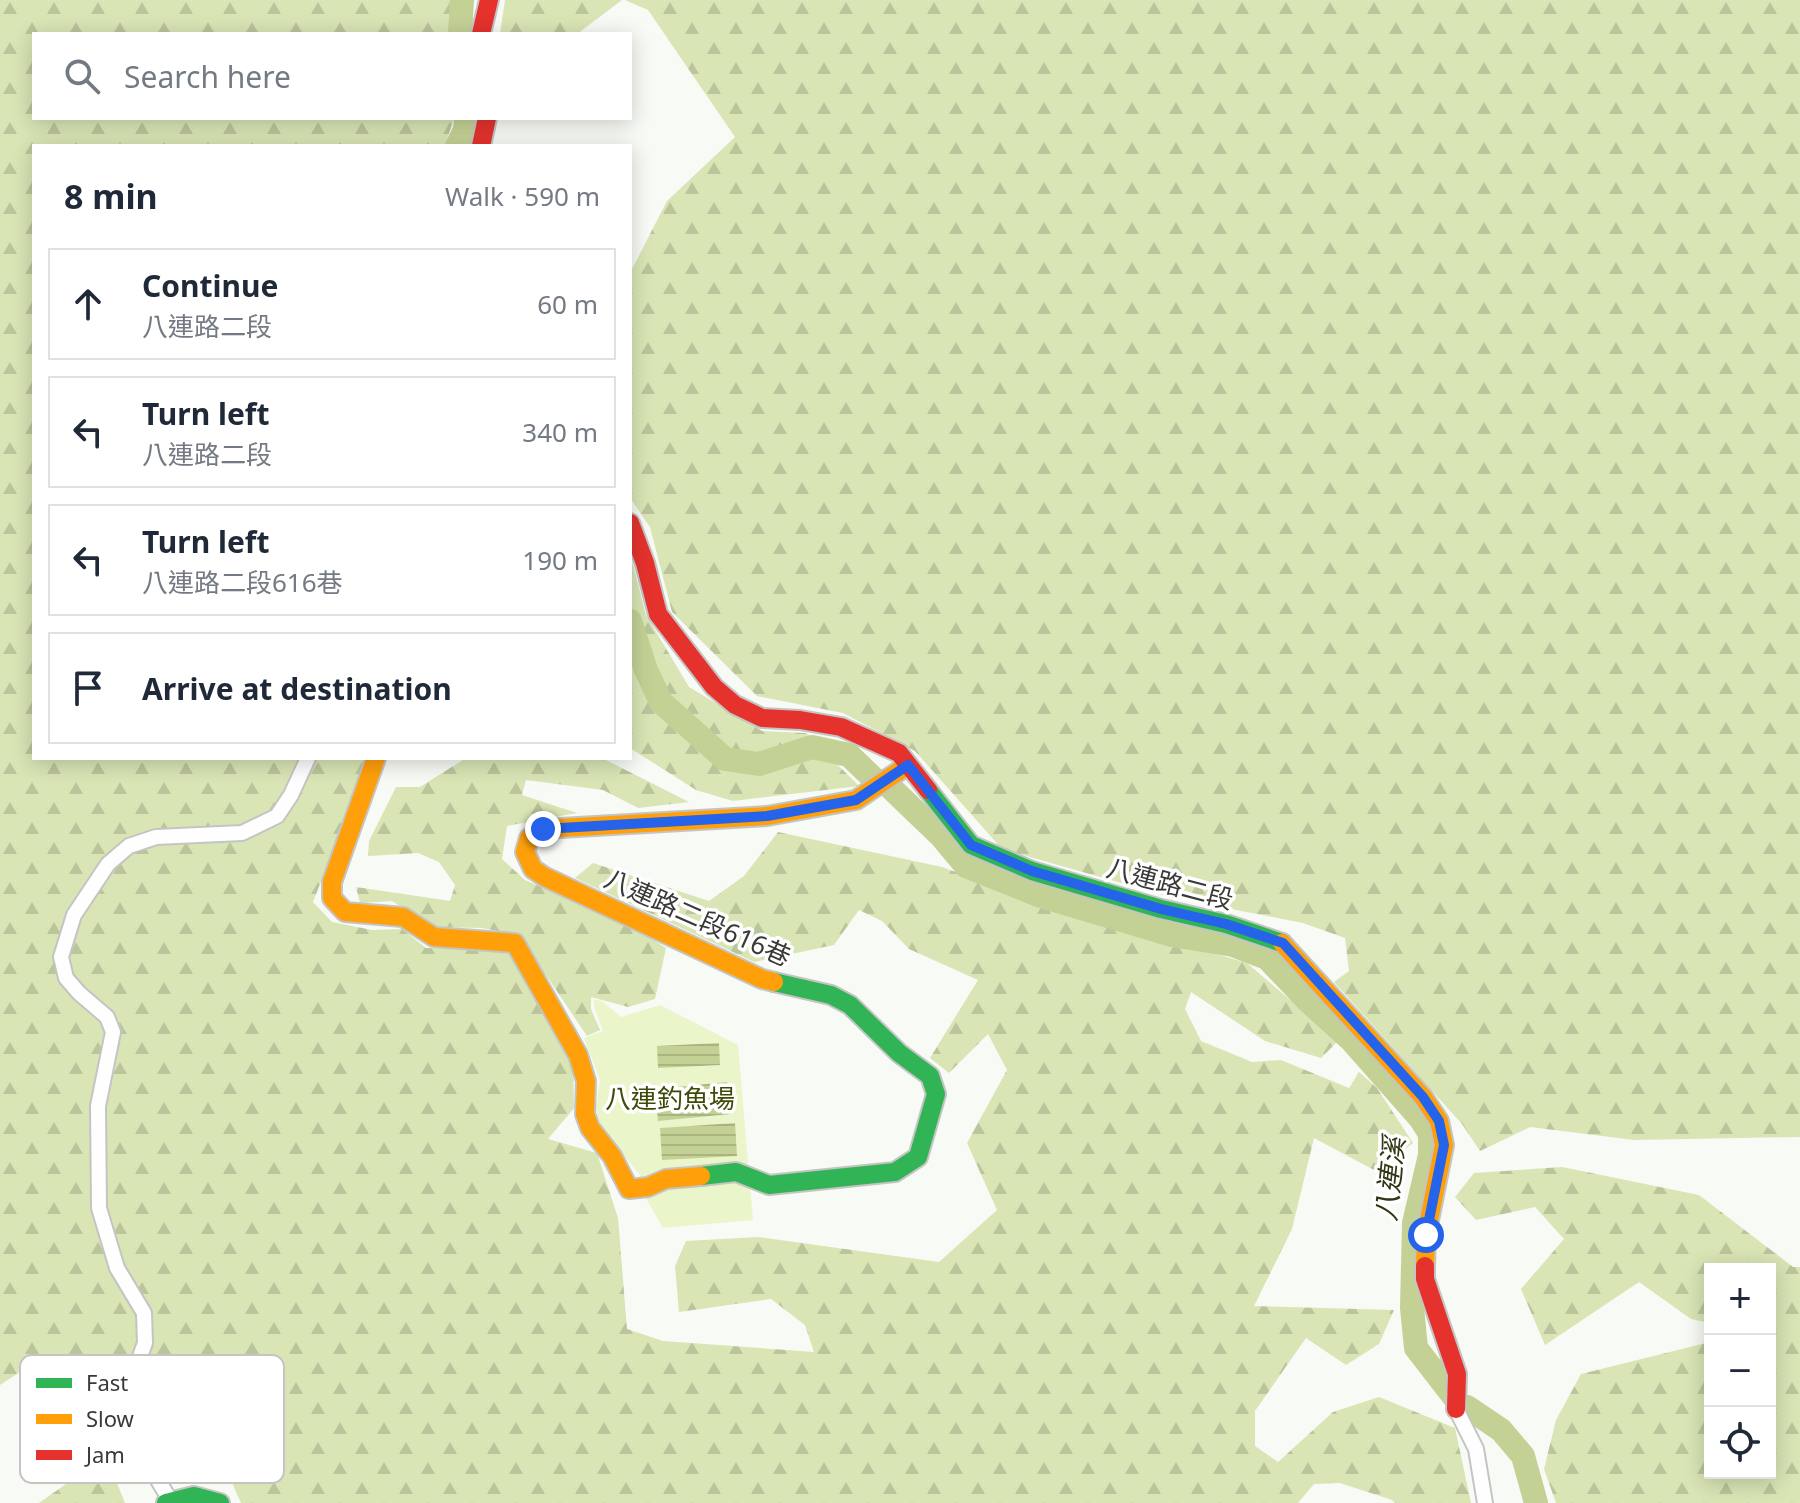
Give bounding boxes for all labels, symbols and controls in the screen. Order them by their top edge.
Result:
search box [32,32,632,120]
icon: search [60,54,104,98]
text: Search here [124,56,291,97]
text: 8 min [64,173,158,219]
text: Walk · 590 m [445,178,600,214]
text: Continue [142,265,278,306]
icon: ahead [66,282,110,326]
text: 60 m [537,286,598,322]
text: 八連路二段 [142,308,272,344]
text: Turn left [142,393,270,434]
icon: left [66,410,110,454]
text: 340 m [522,414,598,450]
text: 八連路二段 [142,436,272,472]
text: Turn left [142,521,270,562]
icon: left [66,538,110,582]
text: 190 m [522,542,598,578]
text: 八連路二段616巷 [142,564,343,600]
icon: arrive [66,666,110,710]
text: Arrive at destination [142,668,452,709]
route end [525,811,561,847]
street label: 八連路二段 [1103,849,1237,917]
street label: 八連路二段616巷 [599,860,797,974]
park label: 八連釣魚場 [605,1080,735,1116]
water label: 八連溪 [1366,1131,1413,1223]
route start [1408,1217,1444,1253]
map controls [1704,1263,1776,1479]
button: + [1704,1263,1776,1335]
button: − [1704,1335,1776,1407]
legend [20,1355,284,1483]
text: Fast [86,1367,128,1397]
text: Slow [86,1403,135,1433]
button: locate [1704,1407,1776,1479]
text: Jam [84,1439,125,1469]

